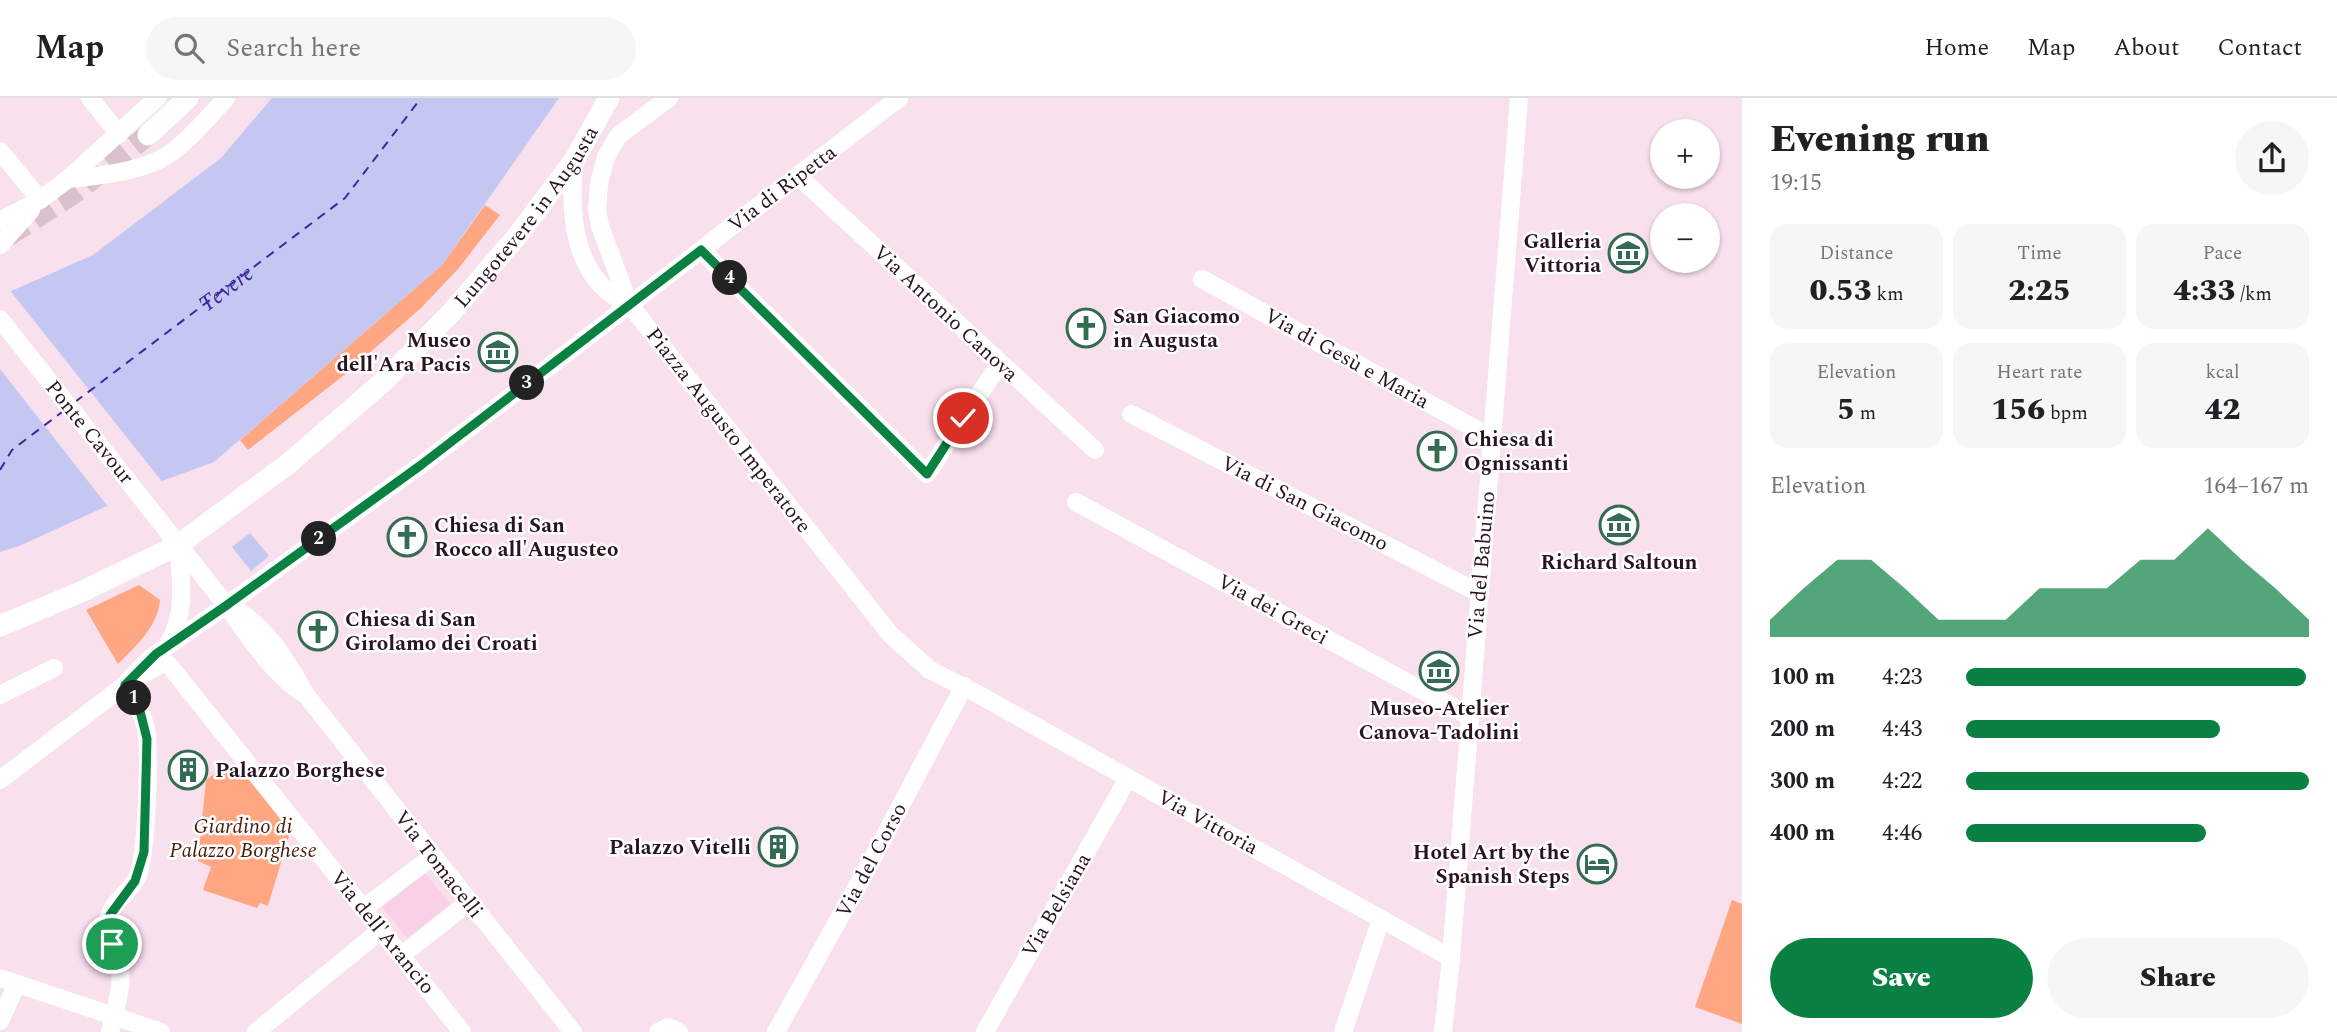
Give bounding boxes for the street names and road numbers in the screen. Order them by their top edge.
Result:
street label: Lungotevere in Augusta [447,120,608,316]
street label: Via di Ripetta [721,137,844,240]
street label: Via Antonio Canova [865,238,1026,390]
street label: Via di Gesù e Maria [1258,300,1436,418]
street label: Piazza Augusto Imperatore [638,321,819,540]
street label: Ponte Cavour [37,373,141,492]
street label: Via di San Giacomo [1215,448,1394,560]
street label: Via del Babuino [1460,490,1504,641]
street label: Via dei Greci [1211,566,1334,654]
street label: Via Vittoria [1151,782,1265,864]
street label: Via del Corso [828,797,916,924]
street label: Via Tomacelli [386,804,491,925]
street label: Via Belsiana [1014,847,1100,964]
street label: Via dell'Arancio [322,864,442,1002]

